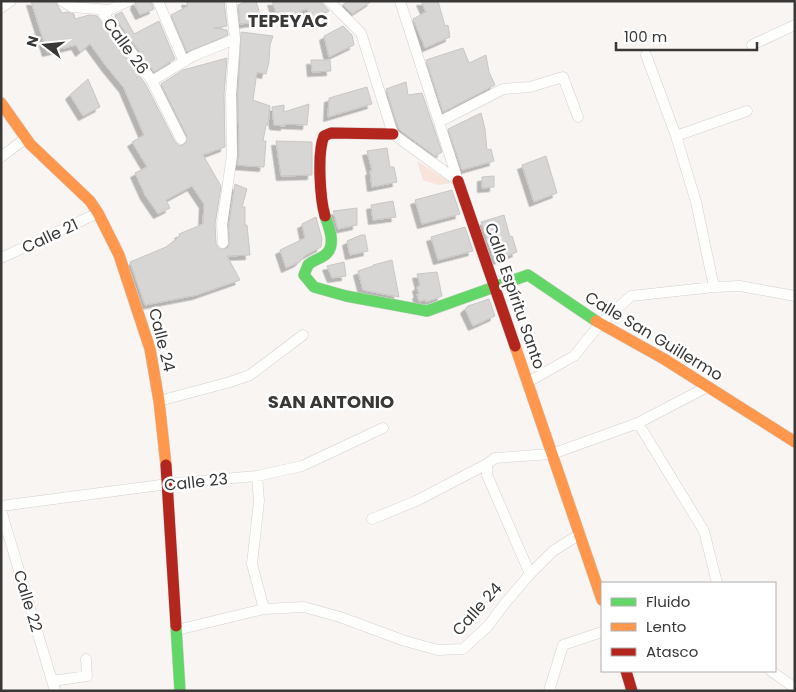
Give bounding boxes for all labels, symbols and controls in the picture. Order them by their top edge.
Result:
district label: TEPEYAC [248,8,328,33]
street label: Calle 26 [98,13,154,79]
north arrow [20,20,70,70]
scale bar [616,20,757,52]
text: 100 m [624,26,667,47]
text: N [21,34,44,49]
street label: Calle 21 [18,213,82,259]
street label: Calle Espíritu Santo [479,220,551,372]
street label: Calle San Guillermo [581,286,727,386]
street label: Calle 24 [143,306,181,374]
district label: SAN ANTONIO [268,389,394,414]
street label: Calle 23 [163,467,229,497]
street label: Calle 22 [8,567,48,635]
street label: Calle 24 [447,577,507,641]
legend [601,582,776,672]
text: Fluido [646,591,690,612]
text: Lento [646,616,686,637]
text: Atasco [646,641,698,662]

